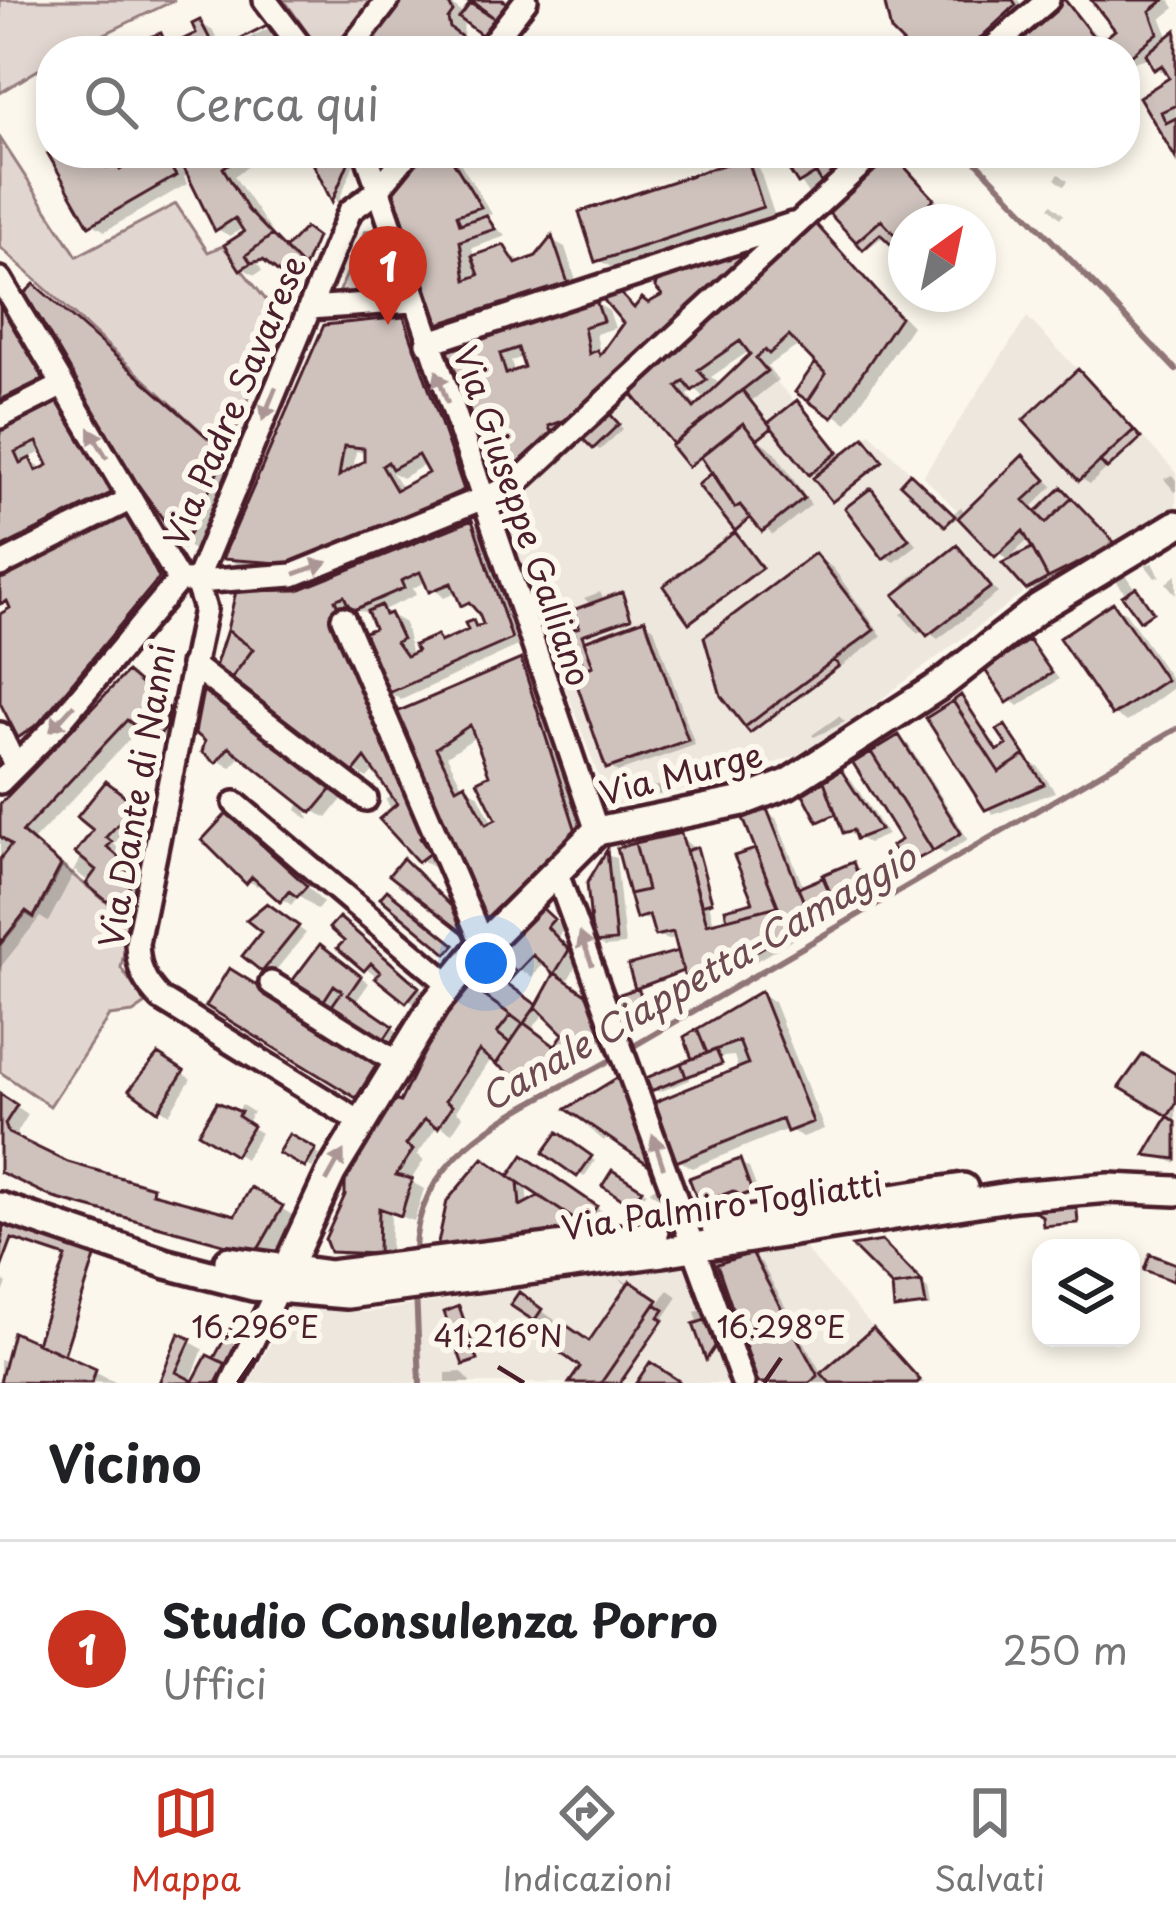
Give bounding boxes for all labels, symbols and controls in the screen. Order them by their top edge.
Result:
search box [36,36,1140,168]
text: Cerca qui [174,68,379,136]
icon: search [78,69,144,135]
north arrow [888,204,996,312]
pin: 1 [349,226,427,325]
street label: Via Padre Savarese [149,247,317,554]
street label: Via Giuseppe Galliano [442,338,606,692]
one-way arrow [432,368,451,405]
one-way arrow [259,387,278,423]
one-way arrow [88,426,109,460]
one-way arrow [294,558,330,576]
street label: Via Dante di Nanni [84,640,186,951]
one-way arrow [49,703,76,733]
street label: Via Murge [594,728,767,816]
water label: Canale Ciappetta-Camaggio [469,828,927,1124]
one-way arrow [575,931,594,967]
your location [456,933,516,993]
one-way arrow [648,1132,667,1169]
one-way arrow [324,1149,345,1184]
street label: Via Palmiro Togliatti [558,1157,886,1251]
map controls [1032,1239,1140,1347]
button: layers [1032,1239,1140,1347]
text: 16.296°E [191,1303,319,1348]
text: 16.298°E [717,1303,846,1348]
text: 41.216°N [433,1312,563,1357]
text: Vicino [48,1423,201,1500]
text: Studio Consulenza Porro [162,1585,718,1653]
text: 1 [78,1619,96,1678]
text: 250 m [1003,1619,1128,1678]
text: Uffici [162,1653,267,1712]
tab: Mappa [131,1780,241,1902]
tab: Indicazioni [502,1780,673,1902]
tab: Salvati [934,1780,1045,1902]

